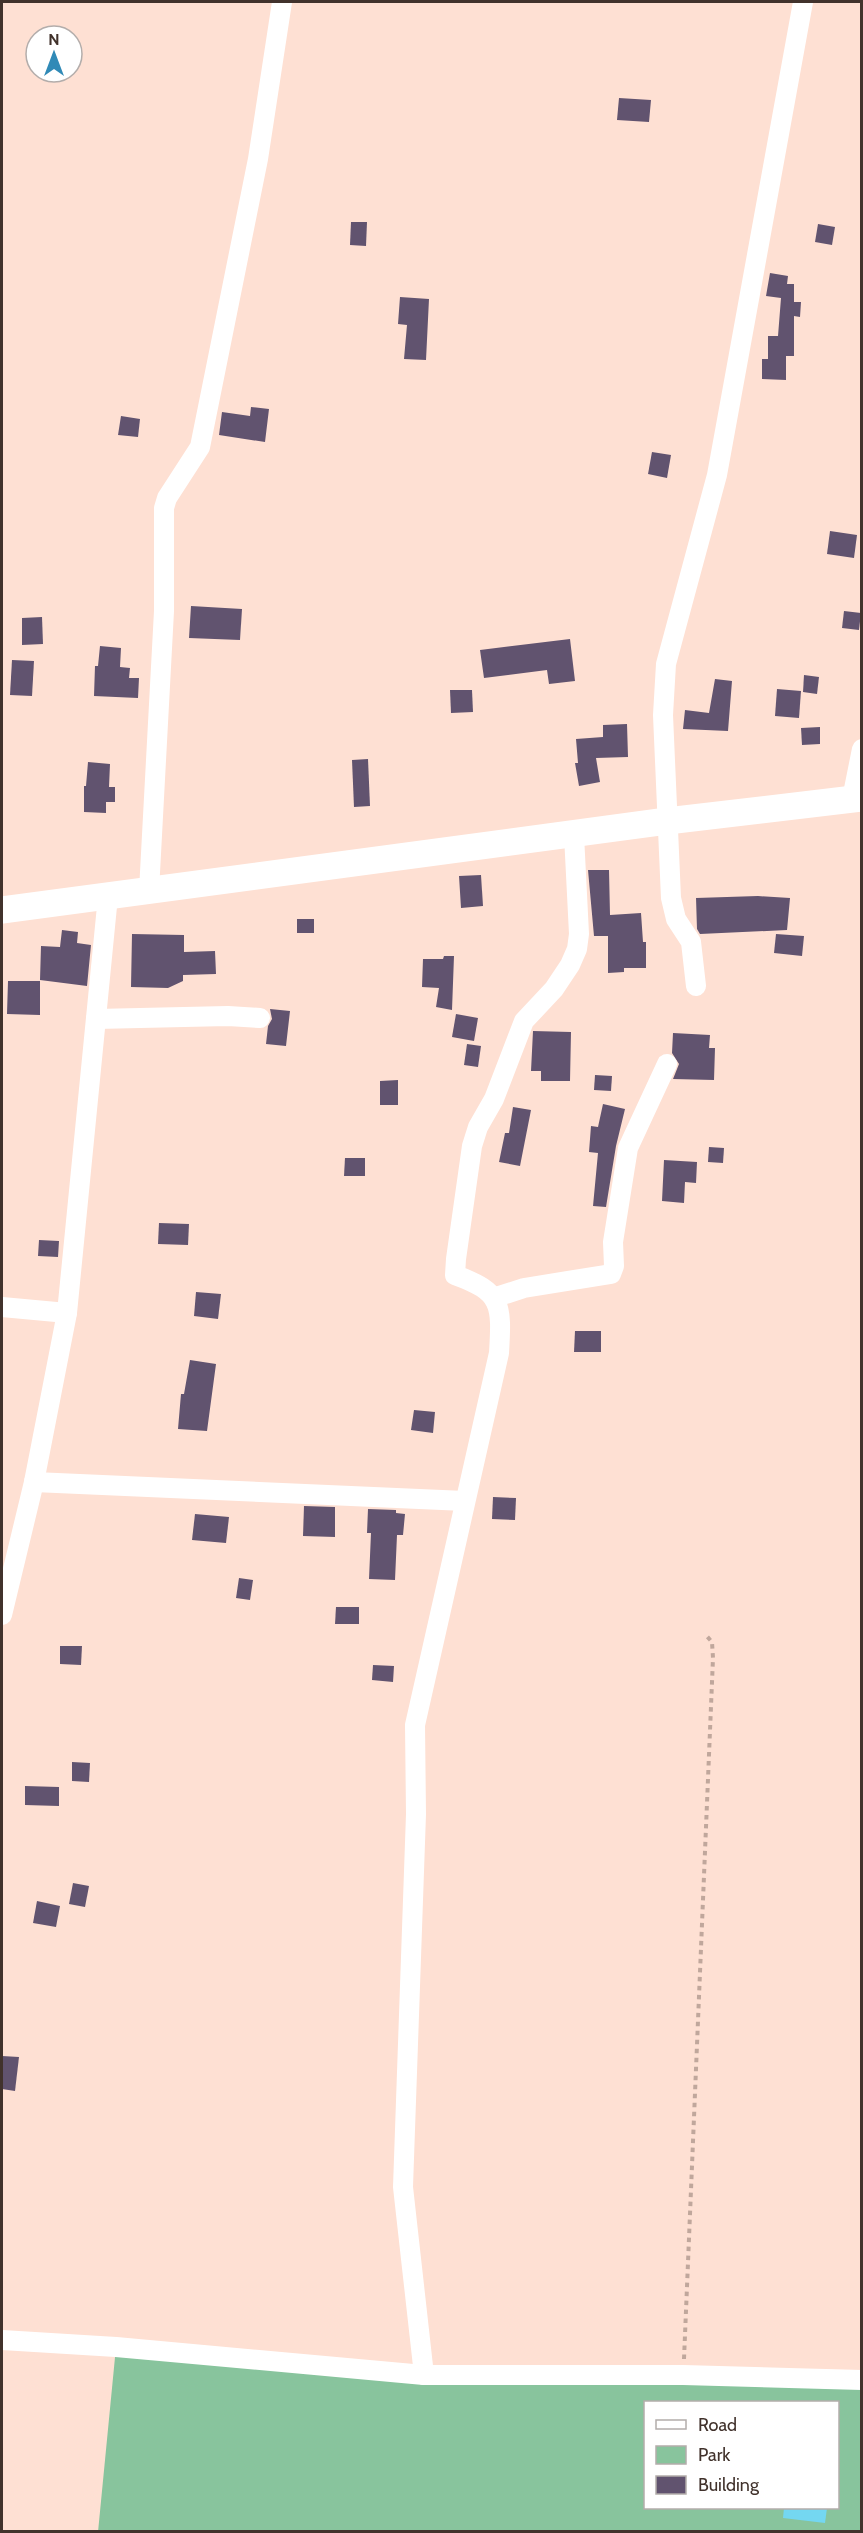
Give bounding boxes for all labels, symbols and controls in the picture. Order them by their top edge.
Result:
north arrow [24,24,84,84]
text: N [48,30,60,49]
legend [644,2401,839,2509]
text: Road [698,2414,737,2436]
text: Park [698,2444,731,2466]
text: Building [698,2474,760,2496]

